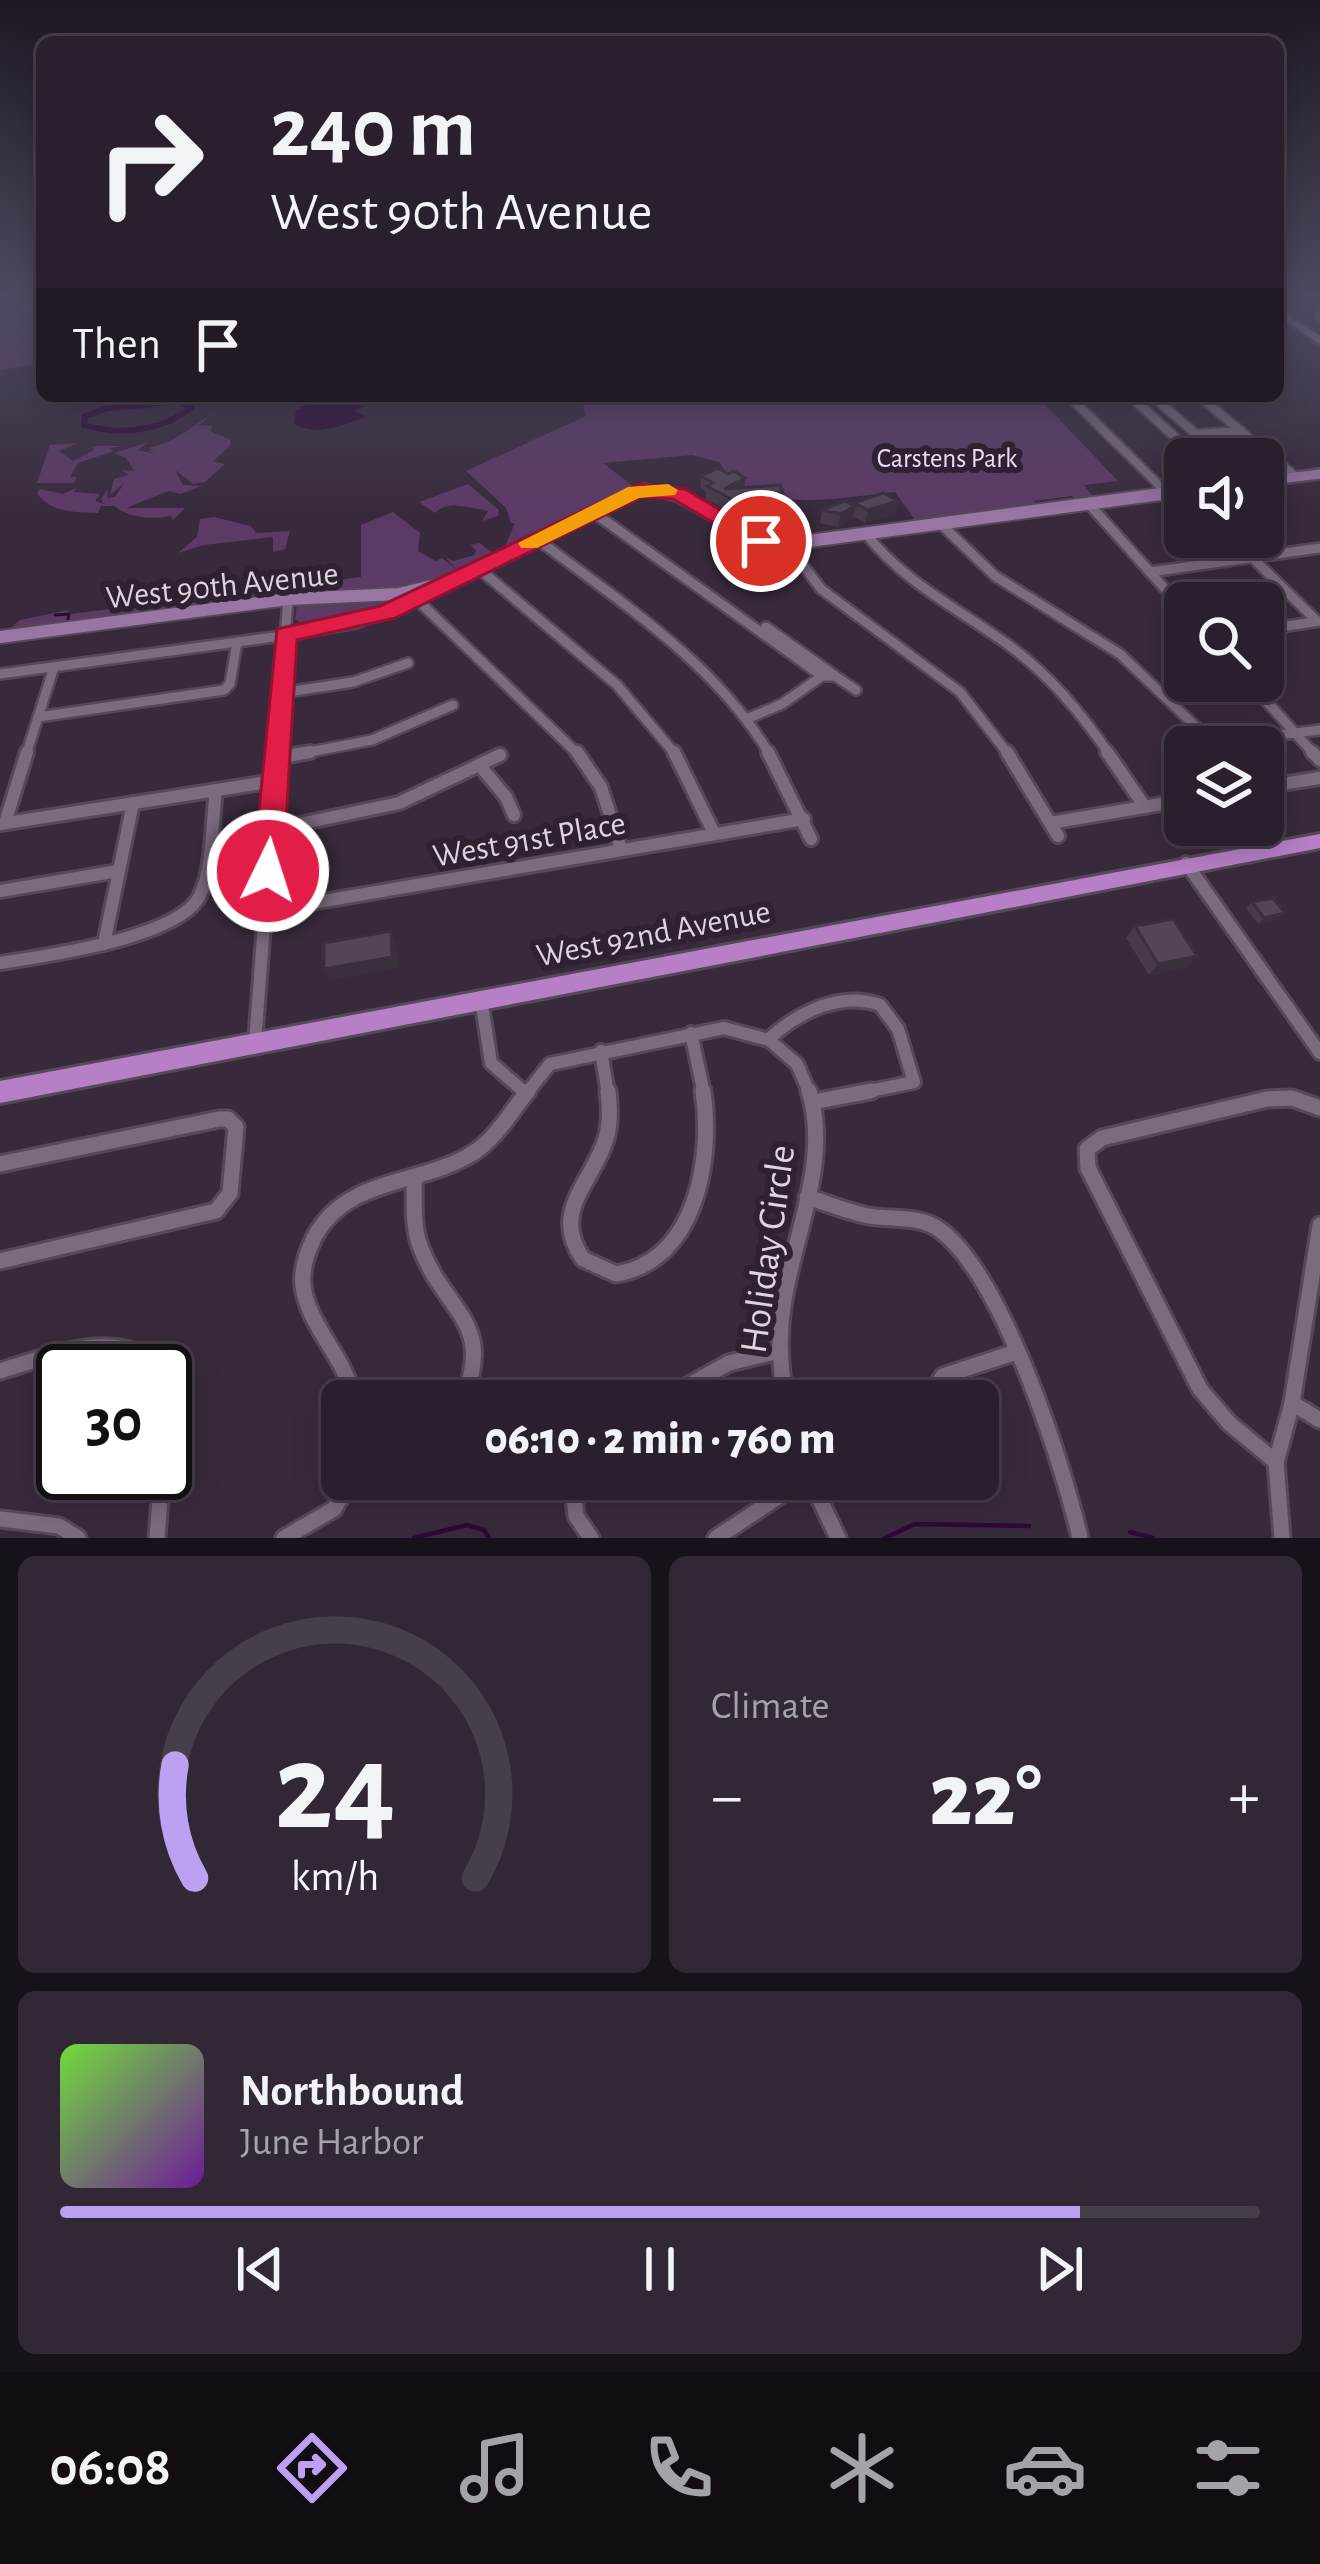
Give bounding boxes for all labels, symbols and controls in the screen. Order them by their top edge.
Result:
icon: right [72,84,228,240]
text: 240 m [270,88,476,172]
text: West 90th Avenue [270,186,652,240]
icon: arrive [185,312,251,378]
text: Then [72,322,161,367]
map controls [1164,438,1284,846]
button: sound [1164,438,1284,558]
park label: Carstens Park [877,445,1018,472]
pin [710,490,812,592]
icon: arrive [728,508,794,574]
street label: West 90th Avenue [104,558,340,615]
button: search [1164,582,1284,702]
button: layers [1164,726,1284,846]
street label: West 91st Place [431,807,628,874]
position arrow [205,808,331,934]
street label: West 92nd Avenue [534,896,773,973]
street label: Holiday Circle [735,1143,802,1356]
speed limit sign: 30 [36,1344,192,1500]
text: 06:10 · 2 min · 760 m [485,1417,835,1462]
text: Climate [711,1687,829,1726]
text: 24 [274,1727,395,1852]
text: 22° [929,1752,1042,1842]
text: − [711,1764,743,1830]
text: + [1228,1764,1260,1830]
text: km/h [290,1855,379,1898]
text: Northbound [240,2069,464,2114]
text: June Harbor [240,2123,423,2162]
icon: previous [227,2236,293,2302]
icon: pause [627,2236,693,2302]
icon: next [1027,2236,1093,2302]
icon: directions [270,2426,354,2510]
icon: music [453,2426,537,2510]
icon: phone [637,2426,721,2510]
icon: climate [820,2426,904,2510]
icon: car [1003,2426,1087,2510]
icon: filters [1186,2426,1270,2510]
text: 06:08 [50,2441,171,2495]

